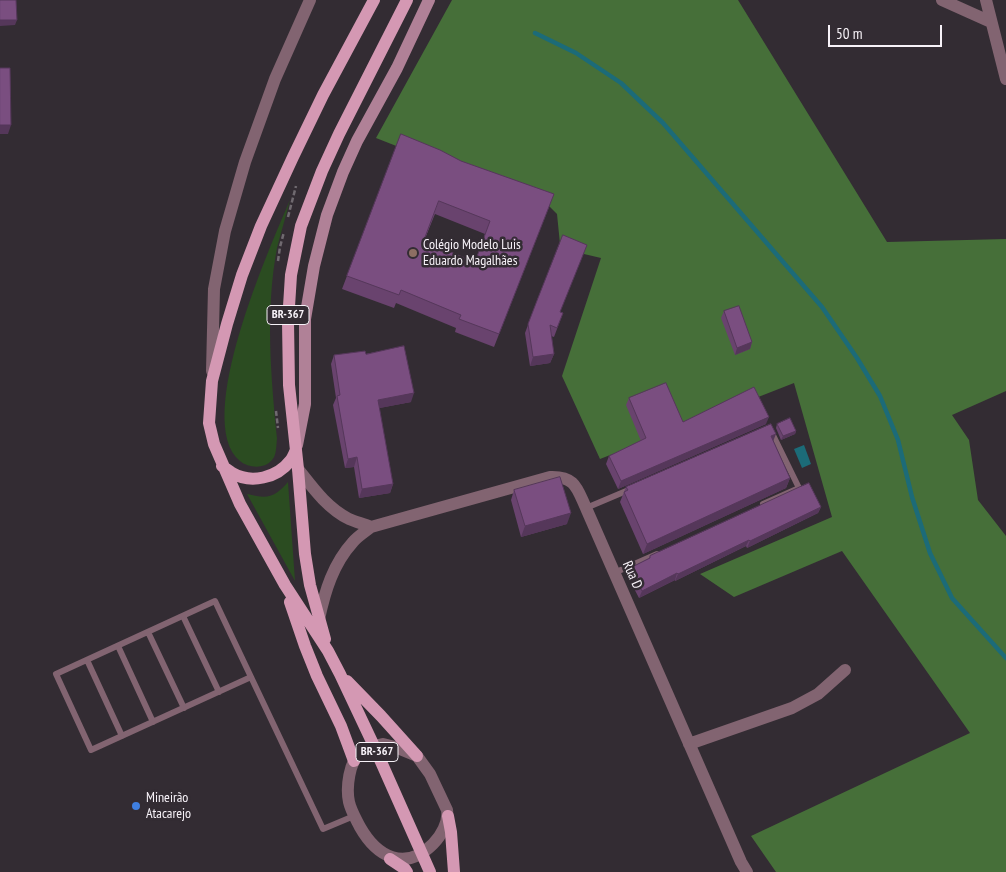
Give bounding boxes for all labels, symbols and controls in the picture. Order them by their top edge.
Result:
scale bar [831,15,945,47]
text: 50 m [836,24,862,43]
place label: Colégio Modelo Luis Eduardo Magalhães [423,237,521,270]
marker: Colégio Modelo Luis Eduardo Magalhães [407,247,419,259]
road number: BR-367 [267,306,309,324]
street label: Rua D [618,558,646,592]
road number: BR-367 [356,742,398,762]
place label: Mineirão Atacarejo [146,790,191,822]
marker: Mineirão Atacarejo [130,800,142,812]

